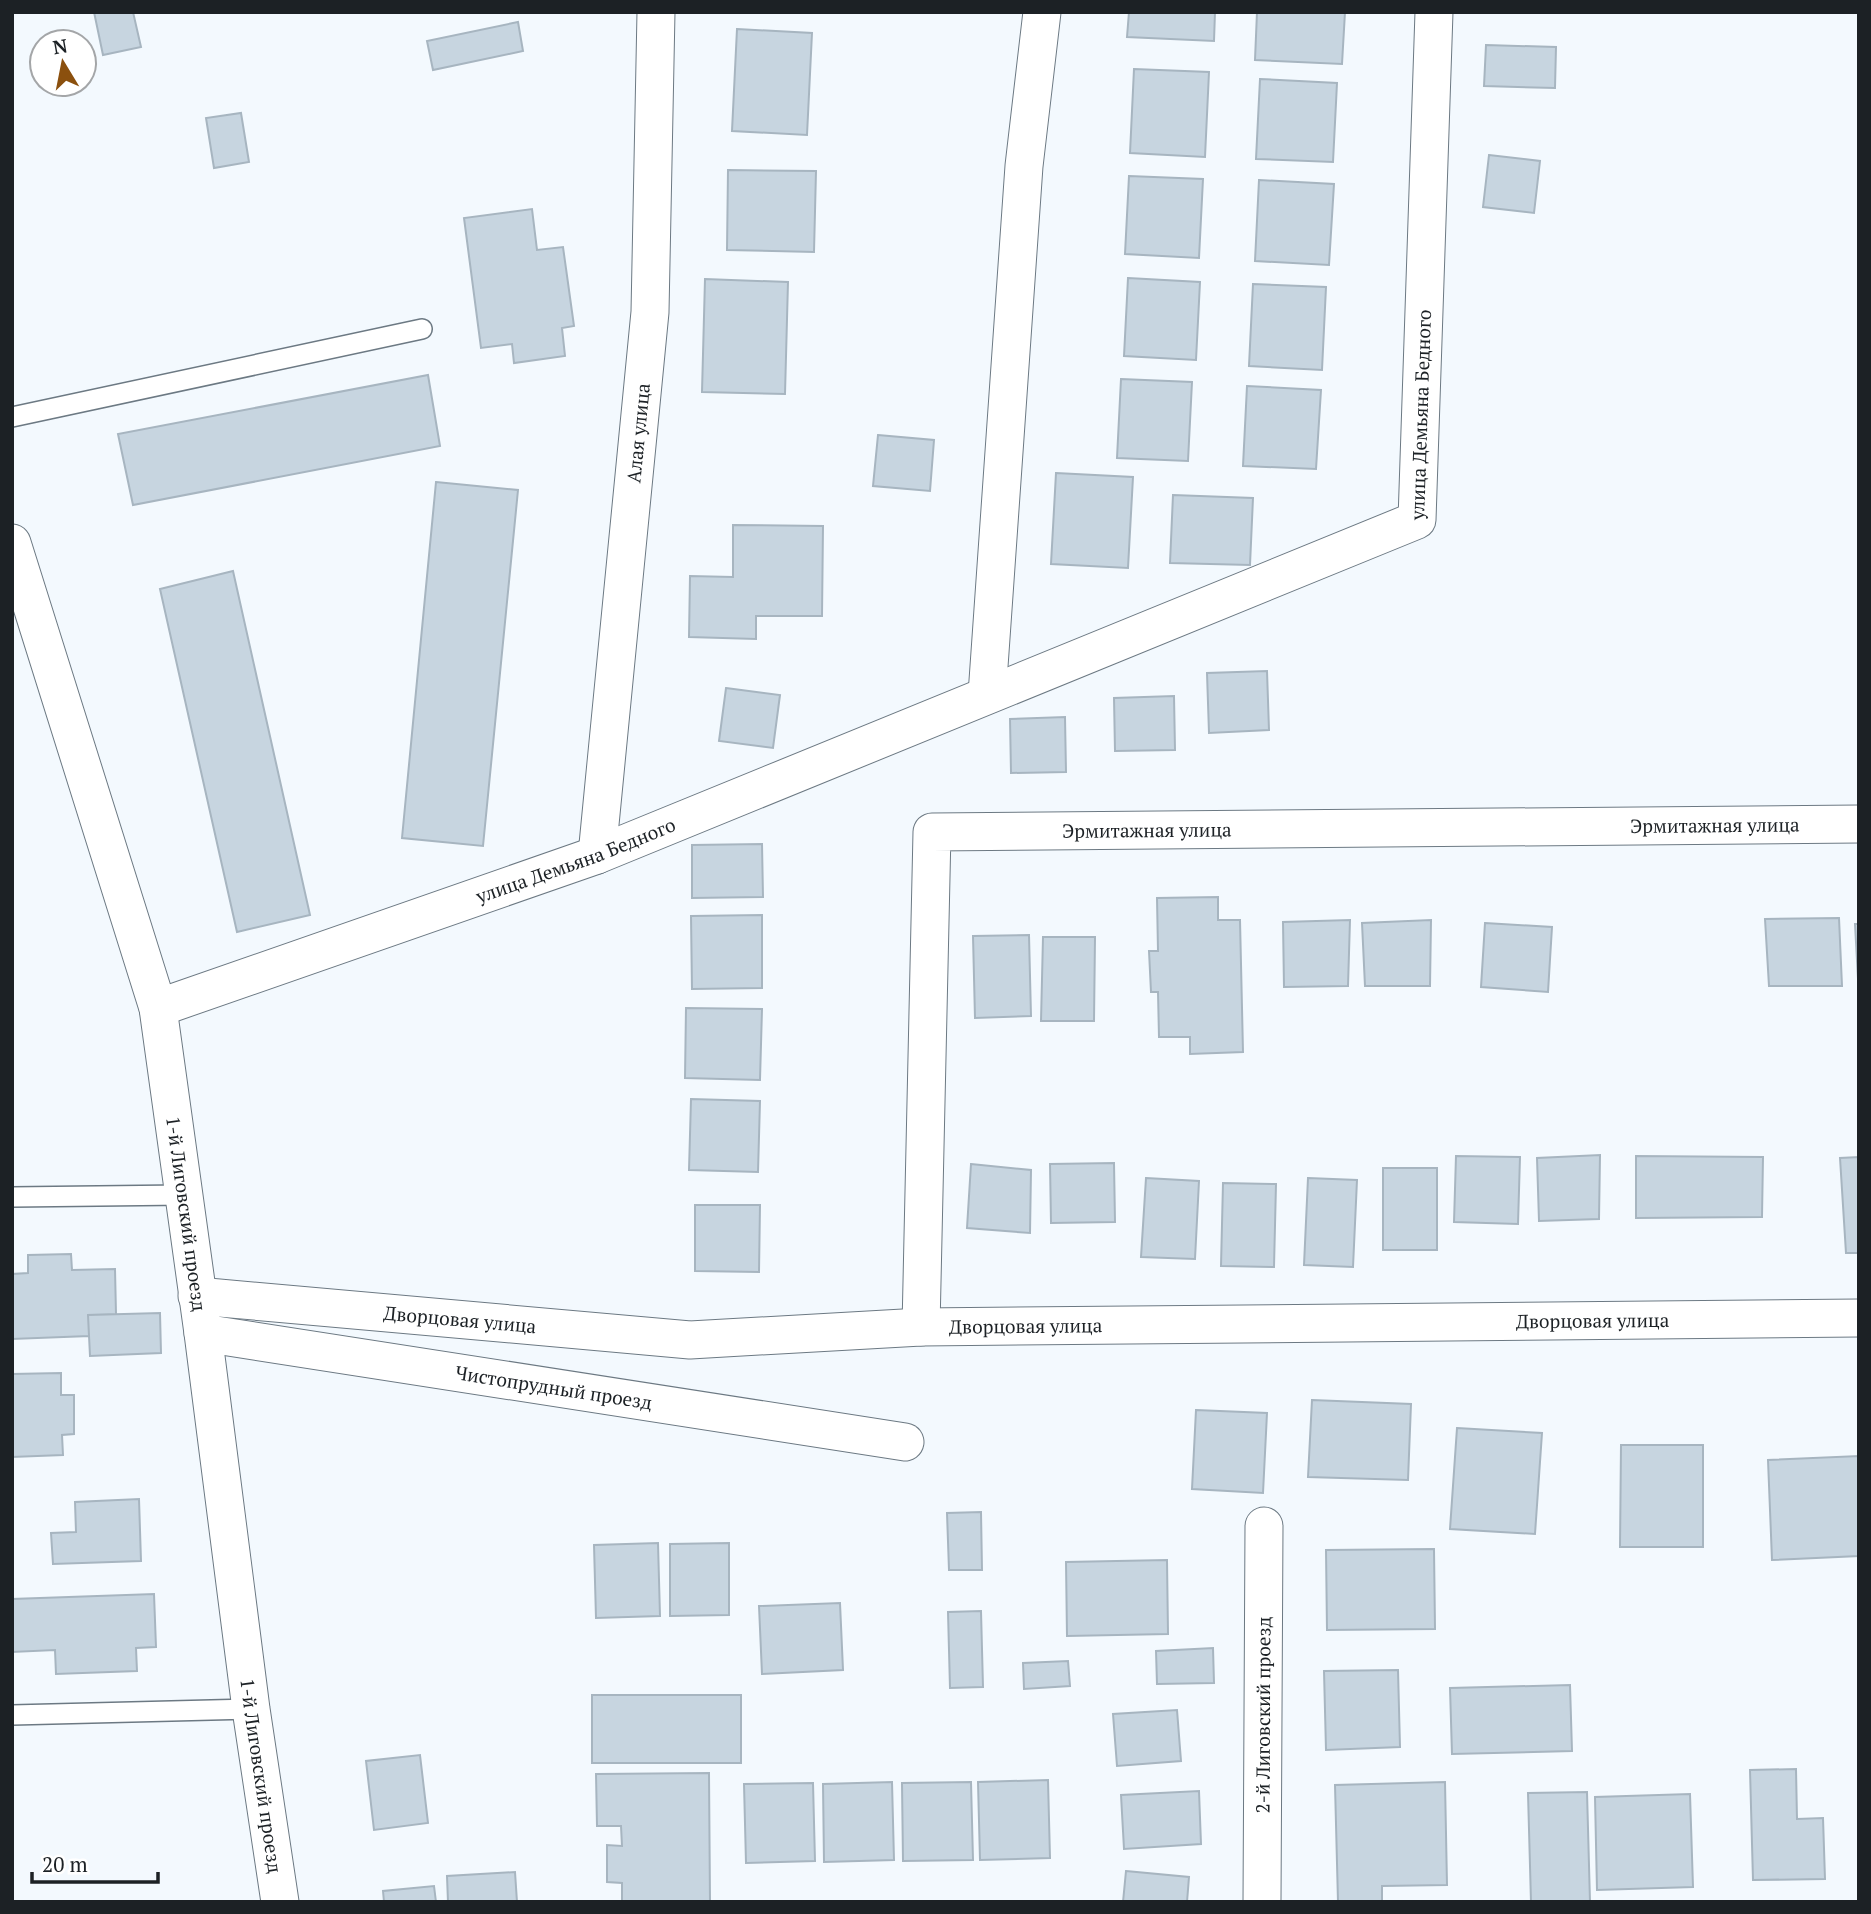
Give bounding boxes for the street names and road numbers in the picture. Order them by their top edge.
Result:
street label: улица Демьяна Бедного [1404,309,1436,522]
street label: Алая улица [620,382,655,484]
street label: улица Демьяна Бедного [472,811,679,909]
street label: Эрмитажная улица [1630,812,1800,838]
street label: Эрмитажная улица [1062,816,1232,843]
street label: 1-й Лиговский проезд [161,1114,213,1313]
street label: Дворцовая улица [383,1300,538,1338]
street label: Дворцовая улица [1516,1307,1670,1333]
street label: Дворцовая улица [949,1312,1103,1339]
street label: Чистопрудный проезд [454,1359,654,1415]
street label: 2-й Лиговский проезд [1249,1616,1276,1813]
street label: 1-й Лиговский проезд [235,1677,289,1875]

